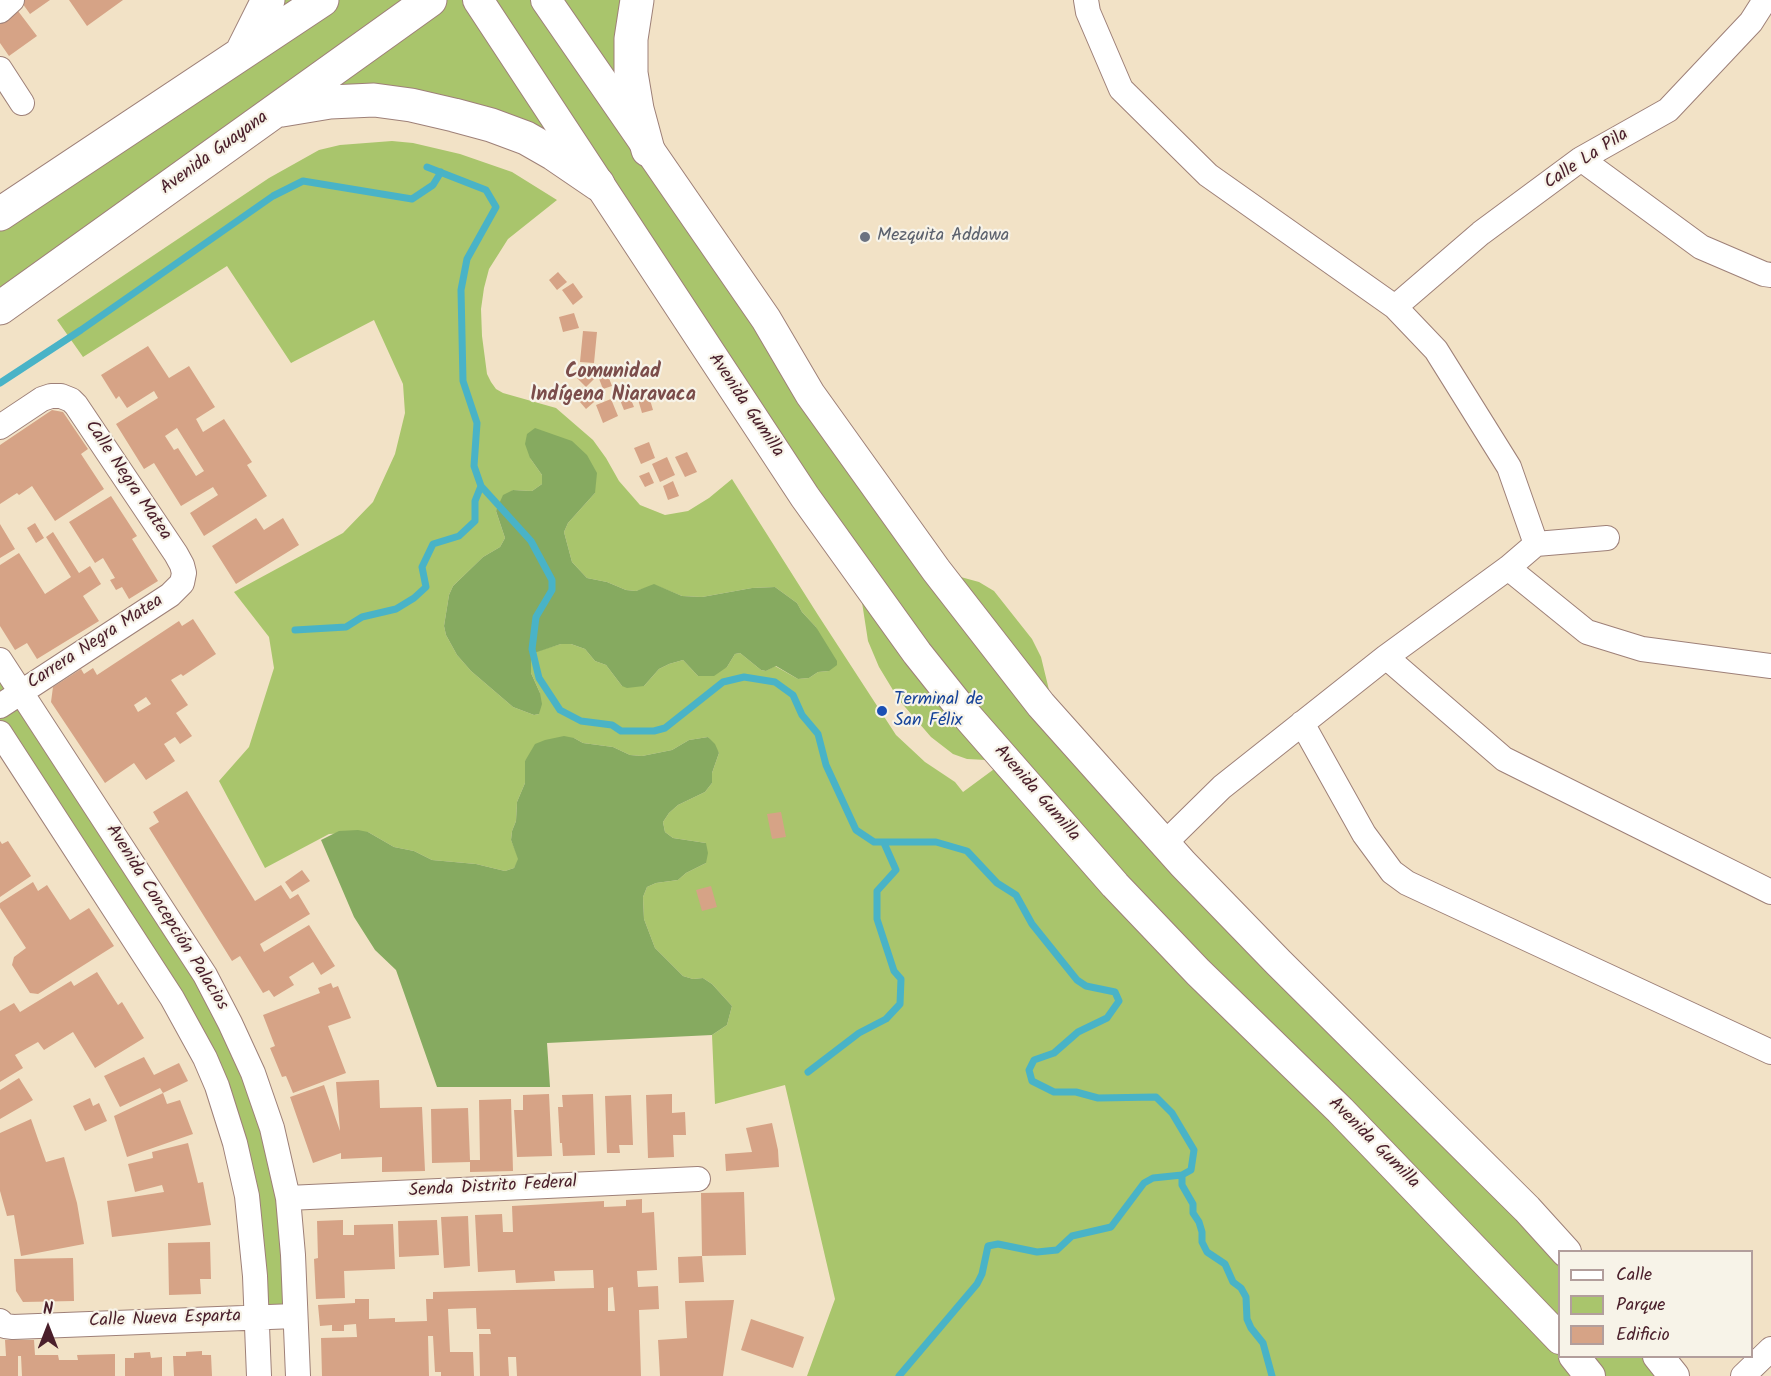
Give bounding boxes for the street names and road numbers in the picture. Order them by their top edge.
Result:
street label: Avenida Guayana [157,108,273,200]
street label: Calle La Pila [1541,125,1633,195]
street label: Avenida Gumilla [702,350,788,462]
street label: Calle Negra Matea [79,417,175,545]
street label: Carrera Negra Matea [24,591,168,695]
street label: Avenida Gumilla [988,741,1084,847]
street label: Avenida Concepción Palacios [100,821,232,1015]
street label: Avenida Gumilla [1323,1094,1423,1194]
street label: Senda Distrito Federal [408,1173,578,1203]
street label: Calle Nueva Esparta [89,1307,241,1333]

